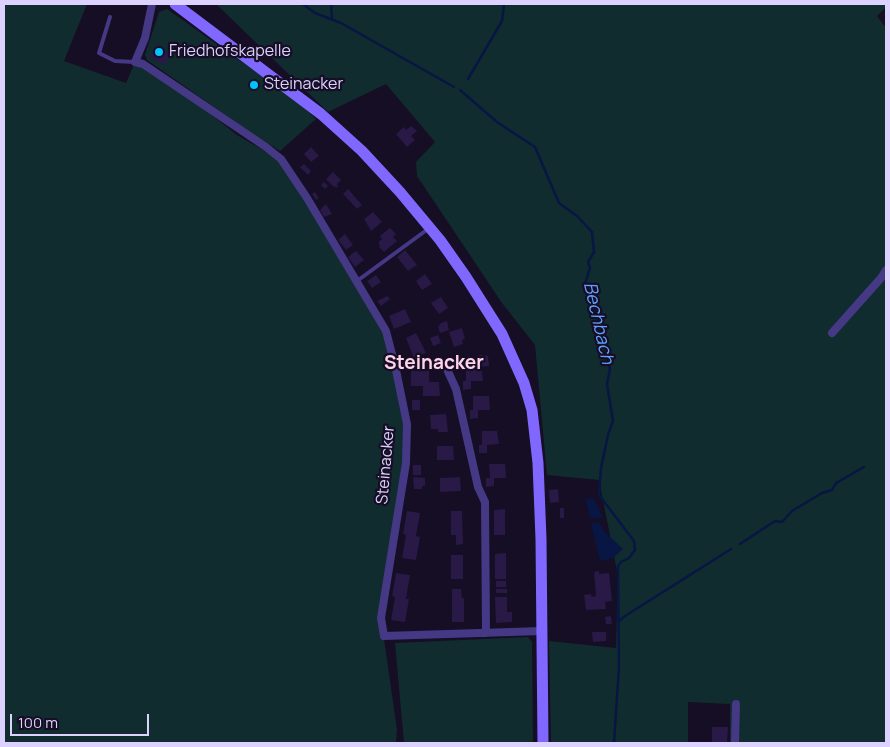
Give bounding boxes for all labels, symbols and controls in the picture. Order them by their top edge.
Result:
place label: Friedhofskapelle [169,42,291,62]
marker: Friedhofskapelle [153,46,165,58]
place label: Steinacker [264,75,343,95]
marker: Steinacker [248,79,260,91]
water label: Bechbach [578,280,618,366]
district label: Steinacker [384,353,484,375]
street label: Steinacker [373,425,399,505]
scale bar [12,704,151,736]
text: 100 m [18,712,58,733]

